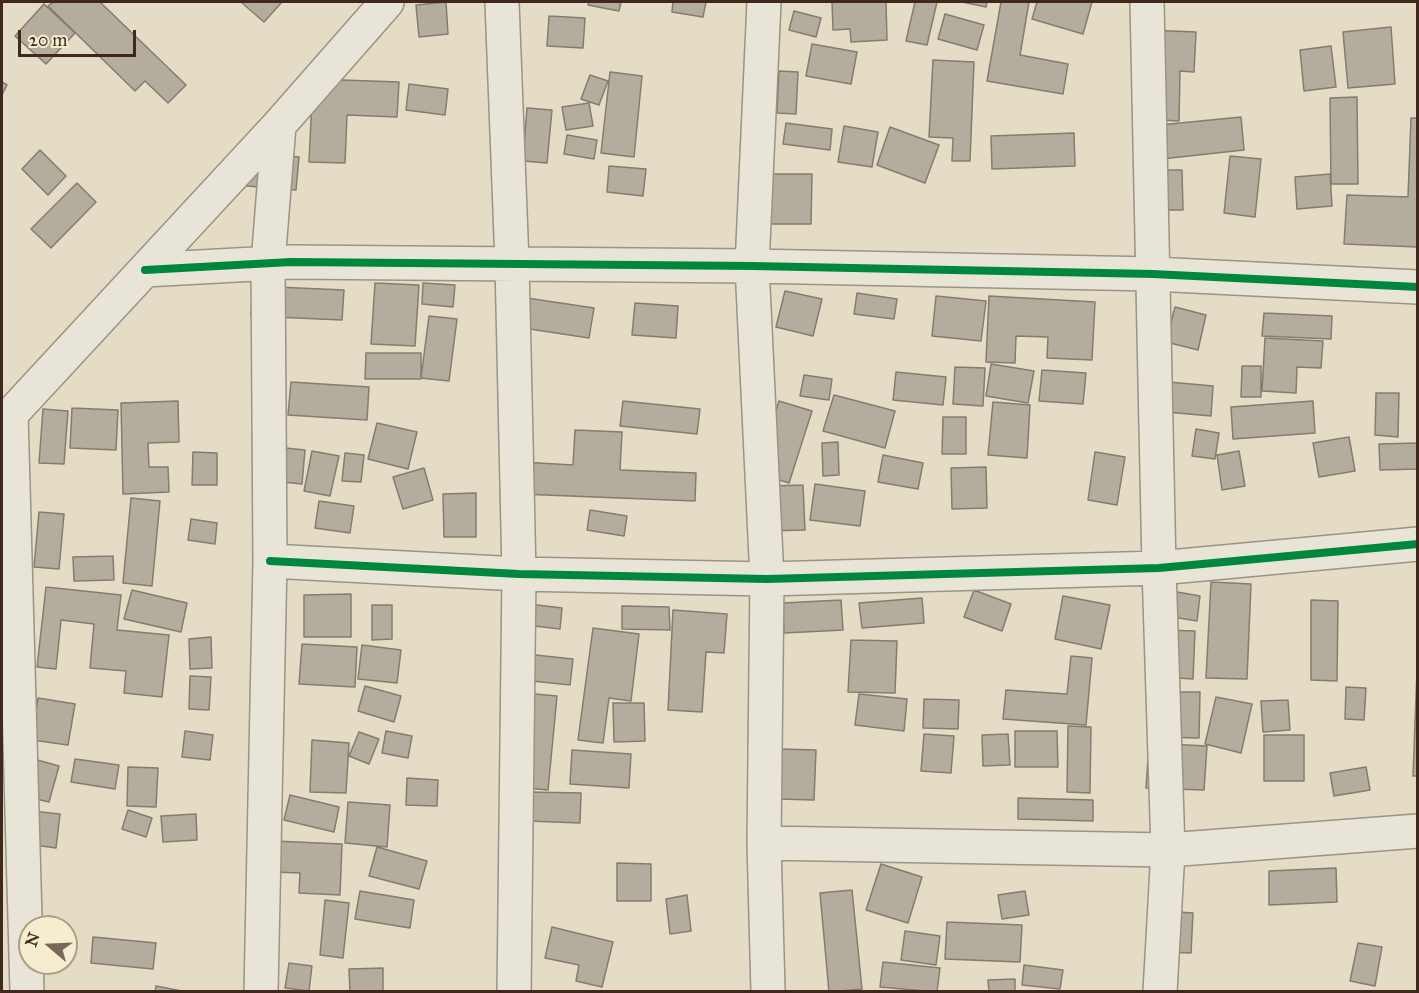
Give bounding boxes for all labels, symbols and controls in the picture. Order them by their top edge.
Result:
scale bar [21,18,140,56]
text: 20 m [29,29,67,51]
north arrow [18,915,78,975]
text: N [21,930,44,949]

